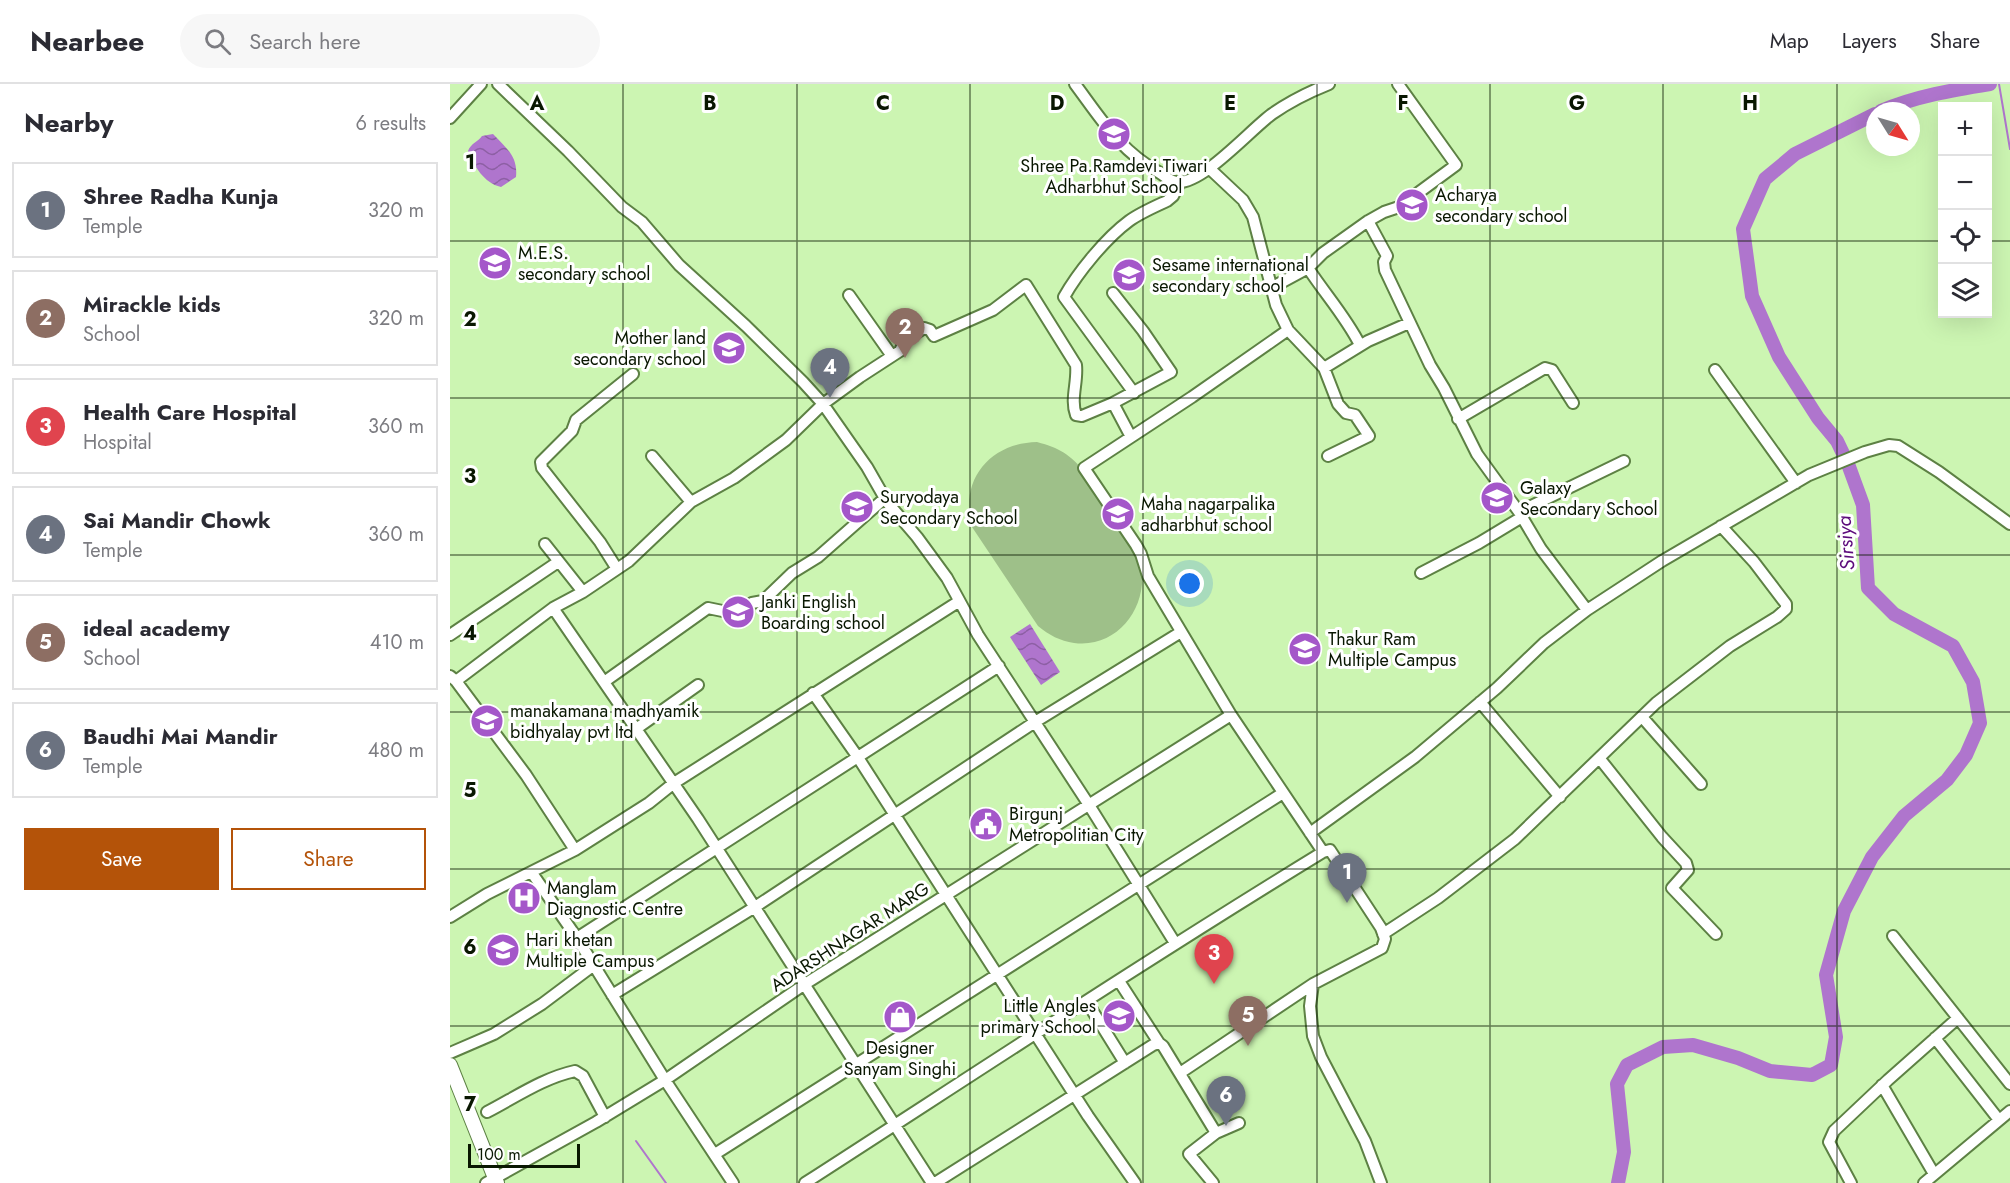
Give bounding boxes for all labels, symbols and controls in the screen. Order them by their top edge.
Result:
search box [180,14,600,68]
text: Nearbee [30,21,144,62]
icon: search [201,25,234,58]
text: Search here [249,25,361,57]
text: Map [1770,26,1809,56]
text: Layers [1842,26,1897,56]
text: Share [1930,26,1980,56]
text: A [529,89,545,118]
text: B [703,89,717,118]
text: C [876,89,890,118]
text: D [1050,89,1064,118]
text: E [1224,89,1236,118]
text: F [1397,89,1409,118]
text: G [1569,89,1585,118]
text: H [1742,89,1758,118]
north arrow [1866,102,1920,156]
map controls [1938,102,1992,318]
button: + [1938,102,1992,156]
text: Nearby [24,104,113,142]
text: 6 results [356,109,426,138]
school or university icon: Shree Pa.Ramdevi.Tiwari Adharbhut School [1096,116,1132,152]
text: 1 [465,148,475,177]
place label: Shree Pa.Ramdevi.Tiwari Adharbhut School [1020,153,1208,200]
button: − [1938,156,1992,210]
text: Shree Radha Kunja [83,180,278,212]
place label: Acharya secondary school [1435,182,1567,229]
school or university icon: Acharya secondary school [1394,187,1430,223]
text: 1 [40,196,51,225]
text: 320 m [368,196,424,225]
button: locate [1938,210,1992,264]
text: Temple [83,212,143,241]
place label: M.E.S. secondary school [518,240,650,287]
school or university icon: M.E.S. secondary school [477,245,513,281]
place label: Sesame international secondary school [1152,252,1309,299]
school or university icon: Sesame international secondary school [1111,257,1147,293]
button: layers [1938,264,1992,318]
text: Mirackle kids [83,288,221,320]
text: 2 [39,304,52,333]
text: 320 m [368,304,424,333]
text: 2 [463,305,477,334]
pin: 2 [886,308,924,358]
text: School [83,320,140,349]
place label: Mother land secondary school [574,325,706,372]
school or university icon: Mother land secondary school [711,330,747,366]
pin: 4 [810,348,850,398]
text: Health Care Hospital [83,396,297,428]
text: 3 [39,412,52,441]
text: 360 m [368,412,424,441]
text: Hospital [83,428,152,457]
text: 3 [464,462,476,491]
place label: Galaxy Secondary School [1520,475,1658,522]
school or university icon: Galaxy Secondary School [1479,480,1515,516]
place label: Suryodaya Secondary School [880,484,1018,531]
school or university icon: Suryodaya Secondary School [839,489,875,525]
place label: Maha nagarpalika adharbhut school [1141,491,1275,538]
school or university icon: Maha nagarpalika adharbhut school [1100,496,1136,532]
text: Sai Mandir Chowk [83,504,271,536]
water label: Sirsiya [1830,515,1862,571]
text: 4 [39,520,52,549]
text: 360 m [368,520,424,549]
text: Temple [83,536,143,565]
your location [1175,569,1204,598]
place label: Janki English Boarding school [759,589,885,636]
school or university icon: Janki English Boarding school [720,594,756,630]
text: ideal academy [83,612,230,644]
text: 4 [463,619,477,648]
place label: Thakur Ram Multiple Campus [1328,626,1456,673]
text: 5 [39,628,52,657]
text: 410 m [370,628,424,657]
school or university icon: Thakur Ram Multiple Campus [1287,631,1323,667]
text: School [83,644,140,673]
place label: manakamana madhyamik bidhyalay pvt ltd [510,698,699,745]
school or university icon: manakamana madhyamik bidhyalay pvt ltd [469,703,505,739]
text: Baudhi Mai Mandir [83,720,278,752]
text: 6 [39,736,52,765]
text: 480 m [368,736,424,765]
text: Temple [83,752,143,781]
text: 5 [464,776,477,805]
place label: Birgunj Metropolitian City [1009,801,1144,848]
public building icon: Birgunj Metropolitian City [968,806,1004,842]
button: Save [24,828,219,890]
button: Share [231,828,426,890]
pin: 1 [1328,854,1366,903]
place label: Manglam Diagnostic Centre [547,875,683,922]
street label: ADARSHNAGAR MARG [765,876,935,998]
hospital icon: Manglam Diagnostic Centre [506,880,542,916]
place label: Hari khetan Multiple Campus [526,927,654,974]
school or university icon: Hari khetan Multiple Campus [485,932,521,968]
text: 6 [463,933,477,962]
pin: 3 [1194,934,1233,984]
place label: Little Angles primary School [980,993,1096,1040]
pin: 5 [1228,996,1268,1046]
school or university icon: Little Angles primary School [1101,998,1137,1034]
shop icon: Designer Sanyam Singhi [882,999,918,1035]
place label: Designer Sanyam Singhi [844,1035,956,1082]
pin: 6 [1206,1076,1246,1126]
text: 7 [464,1090,477,1119]
scale bar [468,1141,580,1168]
text: 100 m [477,1143,521,1166]

